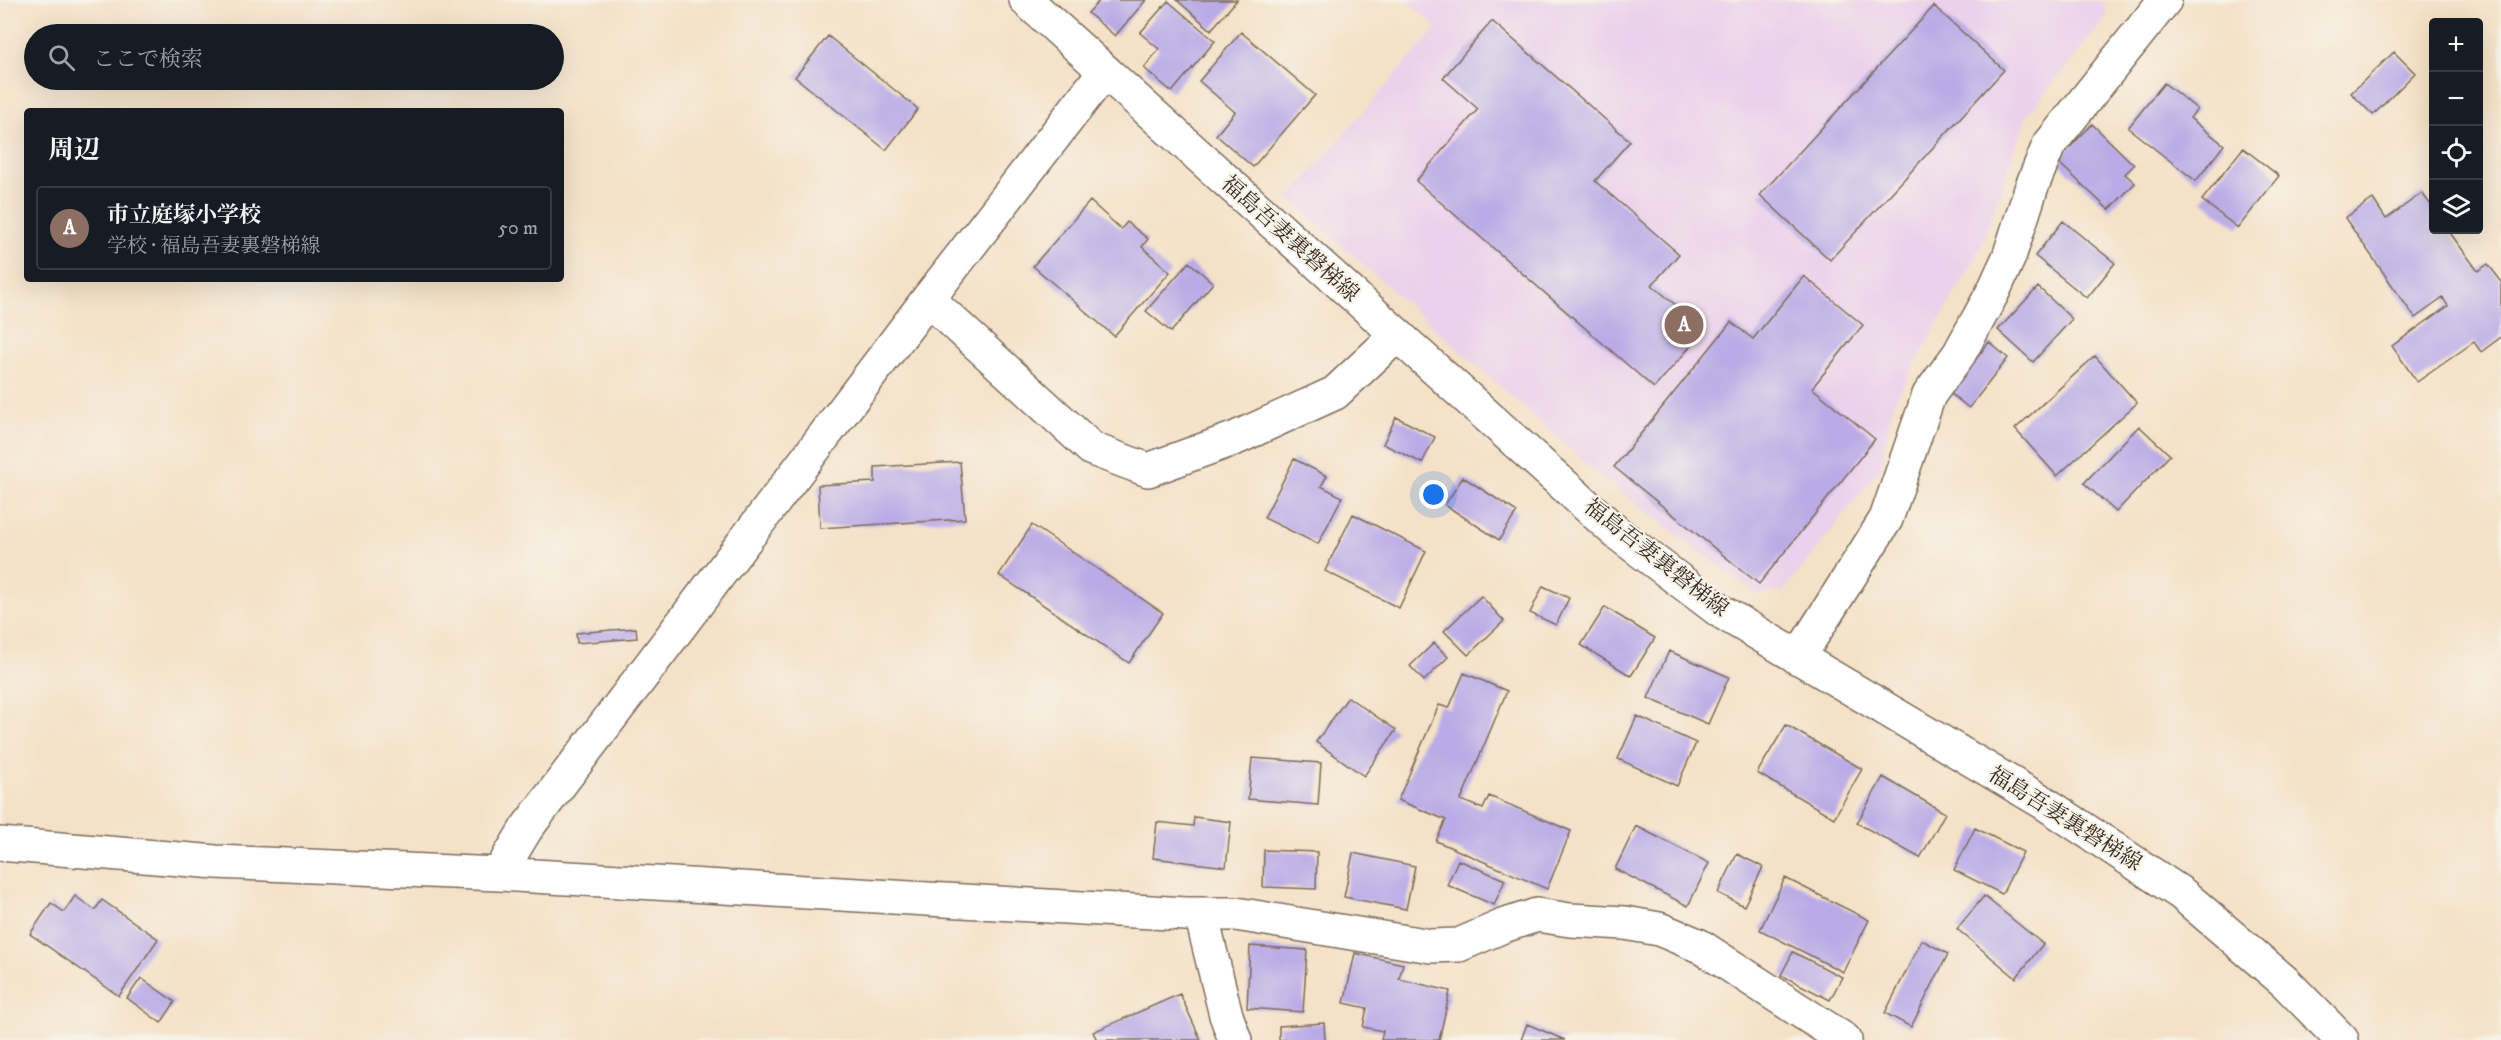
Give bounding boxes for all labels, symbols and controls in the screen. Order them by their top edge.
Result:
map controls [2429,18,2483,234]
button: + [2429,18,2483,72]
search box [24,24,564,90]
icon: search [45,41,78,74]
text: ここで検索 [93,46,203,73]
button: − [2429,72,2483,126]
button: locate [2429,126,2483,180]
text: 周辺 [48,134,100,167]
street label: 福島吾妻裏磐梯線 [1216,170,1364,308]
button: layers [2429,180,2483,234]
text: 市立庭塚小学校 [107,202,261,229]
text: A [63,216,76,241]
text: 50 m [498,216,538,241]
text: 学校 · 福島吾妻裏磐梯線 [107,234,320,259]
pin: A [1664,302,1704,348]
your location [1419,480,1448,509]
street label: 福島吾妻裏磐梯線 [1578,493,1734,623]
street label: 福島吾妻裏磐梯線 [1983,761,2147,877]

